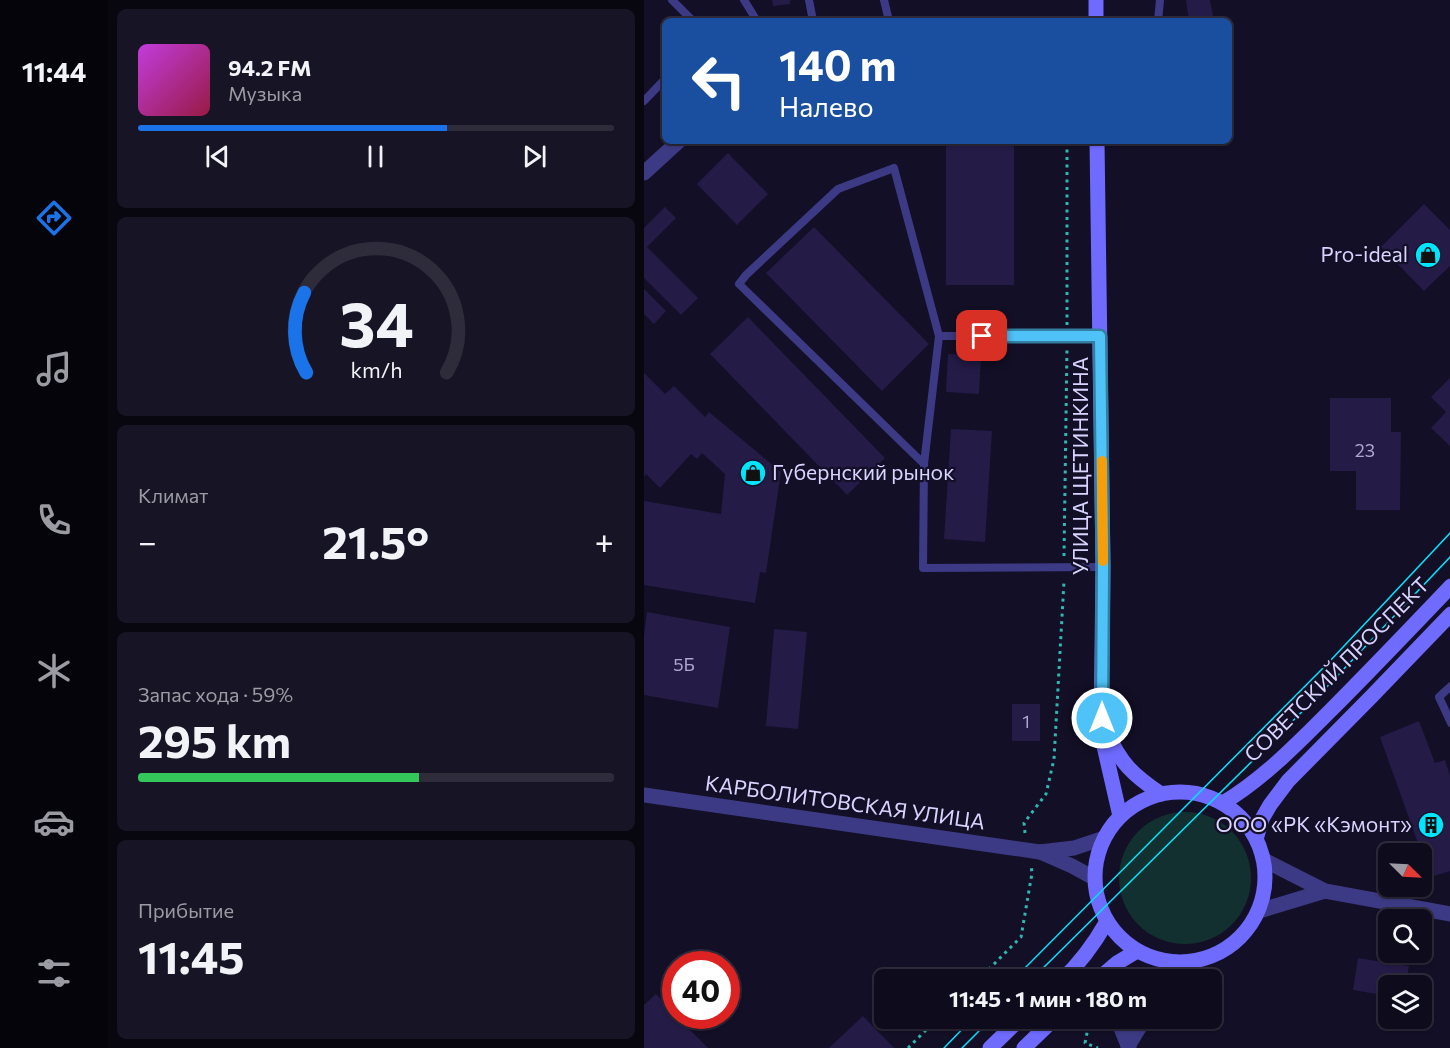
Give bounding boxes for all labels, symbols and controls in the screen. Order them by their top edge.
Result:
text: 140 m [779,38,896,90]
icon: left [680,42,758,120]
text: 94.2 FM [228,54,311,81]
text: 11:44 [22,55,86,88]
text: Музыка [228,81,302,105]
text: Налево [779,90,874,123]
icon: previous [201,140,234,173]
icon: pause [359,140,392,173]
icon: next [518,140,551,173]
icon: directions [33,197,75,239]
shop icon: Pro-ideal [1413,240,1443,270]
place label: Pro-ideal [1320,241,1408,266]
text: 34 [339,284,413,360]
pin [956,310,1007,361]
icon: arrive [965,319,998,352]
icon: music [33,348,75,390]
text: km/h [350,357,402,383]
street label: УЛИЦА ЩЕТИНКИНА [1067,357,1092,575]
house number: 23 [1355,439,1375,461]
shop icon: Губернский рынок [738,458,768,488]
place label: Губернский рынок [772,459,954,484]
text: Климат [138,483,208,507]
icon: phone [33,499,75,541]
text: 21.5° [322,513,429,568]
text: − [138,520,157,561]
text: + [595,520,614,561]
street label: СОВЕТСКИЙ ПРОСПЕКТ [1238,571,1433,766]
icon: climate [33,650,75,692]
house number: 5Б [673,653,695,675]
text: Запас хода · 59% [138,682,293,706]
position arrow [1070,686,1134,750]
house number: 1 [1022,710,1030,732]
text: 295 km [138,712,291,767]
street label: КАРБОЛИТОВСКАЯ УЛИЦА [704,769,987,834]
icon: car [33,801,75,843]
building icon: ООО «РК «Кэмонт» [1416,810,1446,840]
place label: ООО «РК «Кэмонт» [1216,811,1412,836]
north arrow [1378,843,1432,897]
map controls [1378,843,1432,1029]
text: Прибытие [138,898,234,922]
button: search [1378,909,1432,963]
text: 11:45 [138,928,244,983]
speed limit sign: 40 [662,951,740,1029]
icon: filters [33,952,75,994]
button: layers [1378,975,1432,1029]
text: 11:45 · 1 мин · 180 m [949,985,1147,1012]

